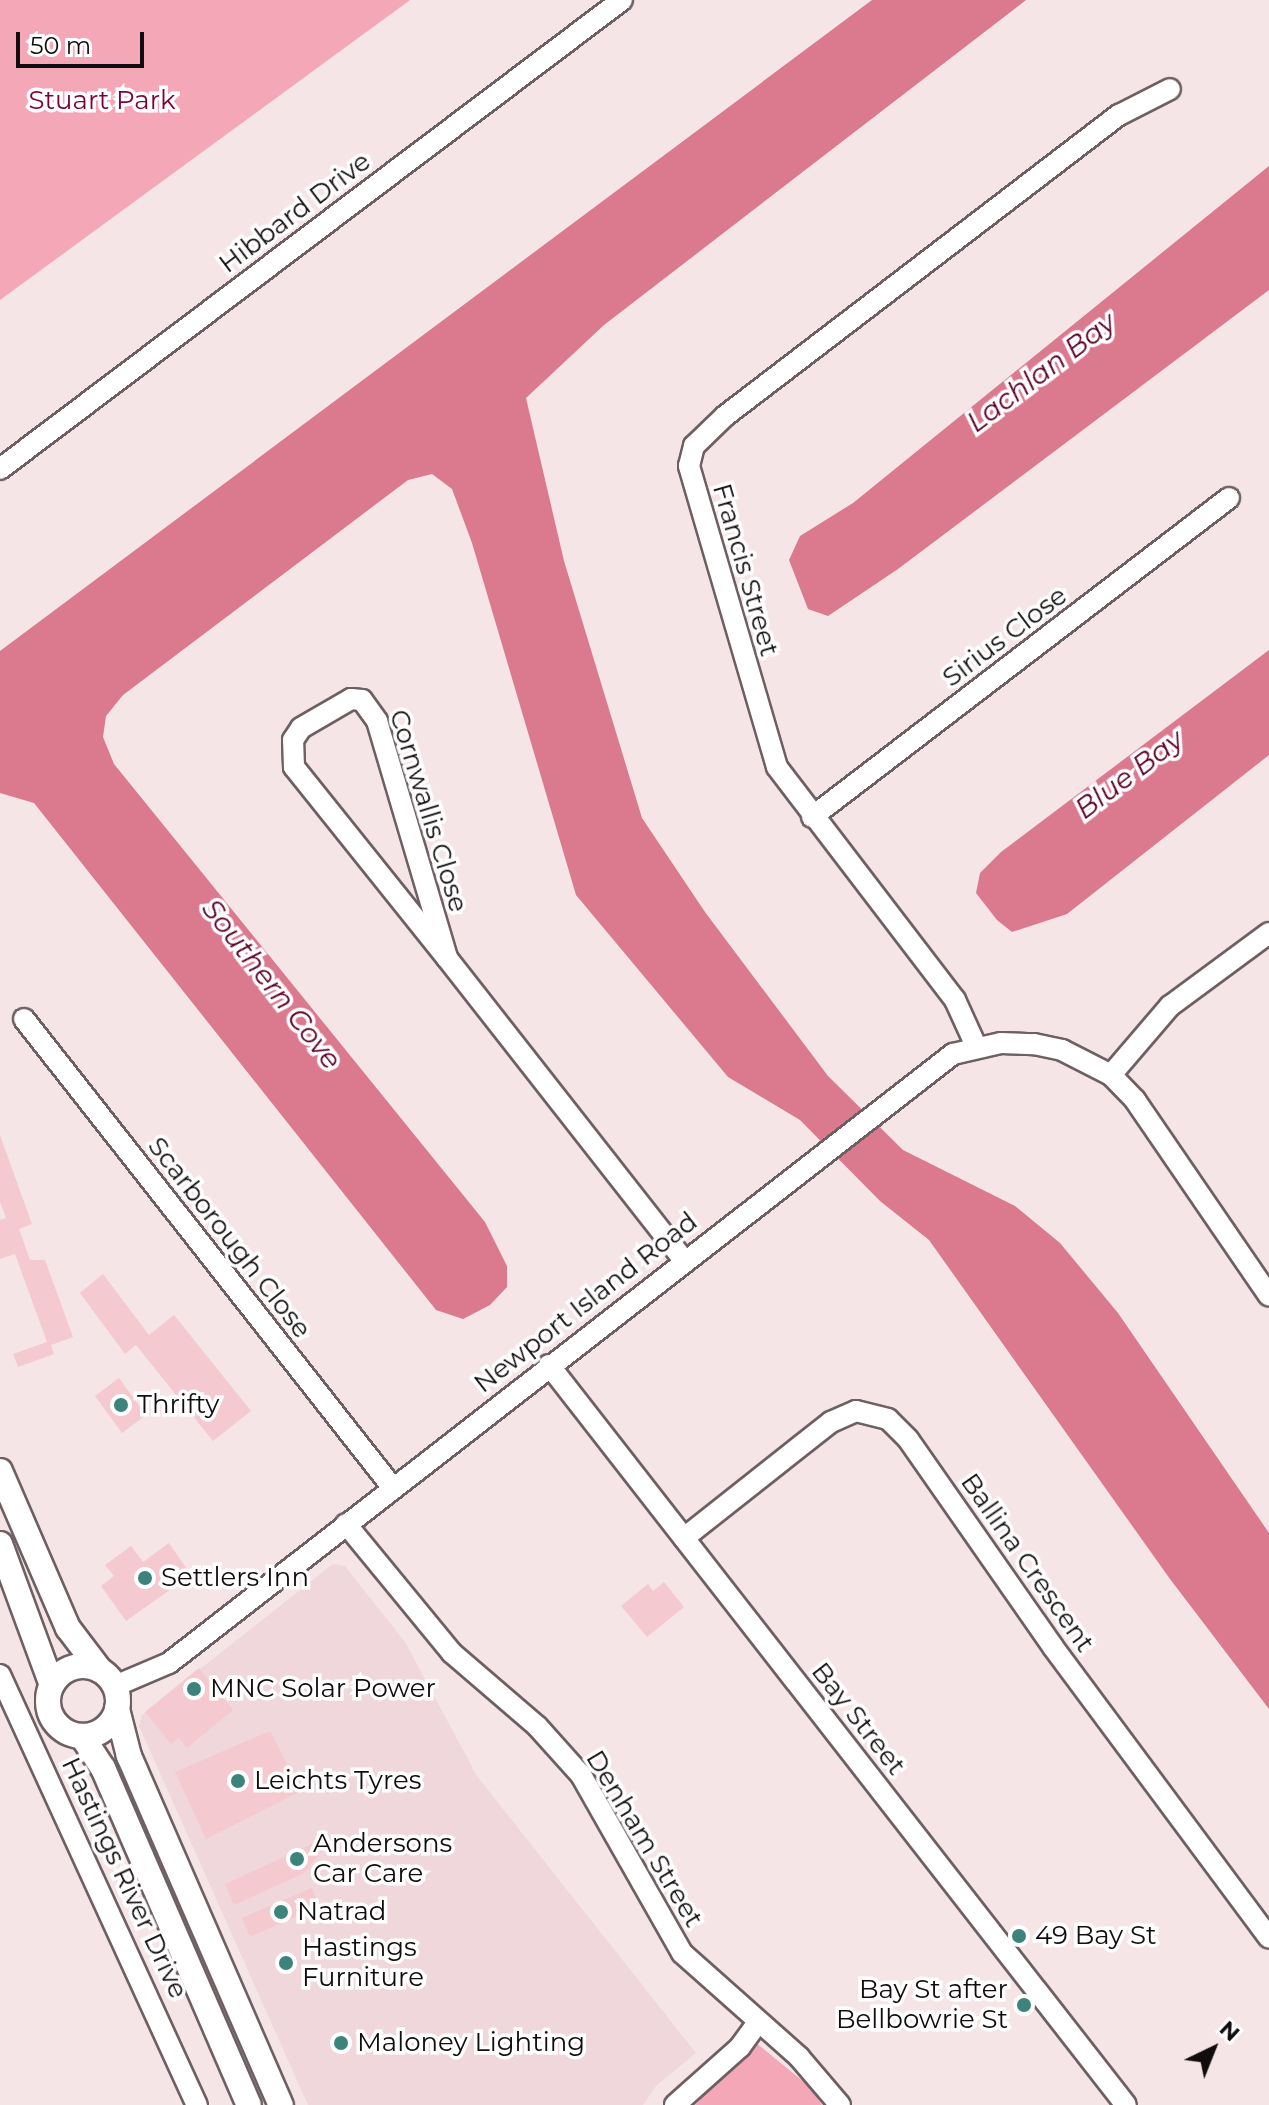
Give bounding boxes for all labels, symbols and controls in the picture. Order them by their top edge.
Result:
scale bar [20,16,148,66]
text: 50 m [30,31,91,60]
park label: Stuart Park [29,85,175,117]
street label: Hibbard Drive [213,146,377,280]
water label: Lachlan Bay [960,305,1122,439]
street label: Francis Street [705,480,785,660]
street label: Sirius Close [937,580,1073,694]
street label: Cornwallis Close [382,706,474,916]
water label: Blue Bay [1068,722,1190,826]
water label: Southern Cove [195,892,349,1076]
street label: Scarborough Close [141,1131,317,1345]
street label: Newport Island Road [468,1206,704,1400]
place label: Thrifty [137,1389,219,1421]
marker: Thrifty [112,1396,130,1414]
street label: Ballina Crescent [954,1468,1100,1658]
place label: Settlers Inn [161,1562,309,1594]
marker: Settlers Inn [136,1569,154,1587]
street label: Bay Street [804,1657,912,1781]
place label: MNC Solar Power [210,1673,436,1705]
marker: MNC Solar Power [185,1680,203,1698]
street label: Denham Street [579,1745,709,1933]
street label: Hastings River Drive [54,1753,194,2003]
place label: Leichts Tyres [254,1765,421,1797]
marker: Leichts Tyres [229,1772,247,1790]
place label: Andersons Car Care [313,1828,452,1890]
marker: Andersons Car Care [288,1850,306,1868]
place label: Natrad [297,1896,386,1928]
marker: Natrad [272,1903,290,1921]
place label: 49 Bay St [1035,1920,1157,1952]
marker: 49 Bay St [1010,1927,1028,1945]
place label: Hastings Furniture [302,1932,424,1994]
marker: Hastings Furniture [277,1954,295,1972]
place label: Bay St after Bellbowrie St [836,1974,1008,2036]
marker: Bay St after Bellbowrie St [1015,1996,1033,2014]
north arrow [1173,2009,1253,2089]
text: N [1214,2015,1245,2047]
place label: Maloney Lighting [357,2027,585,2059]
marker: Maloney Lighting [332,2034,350,2052]

